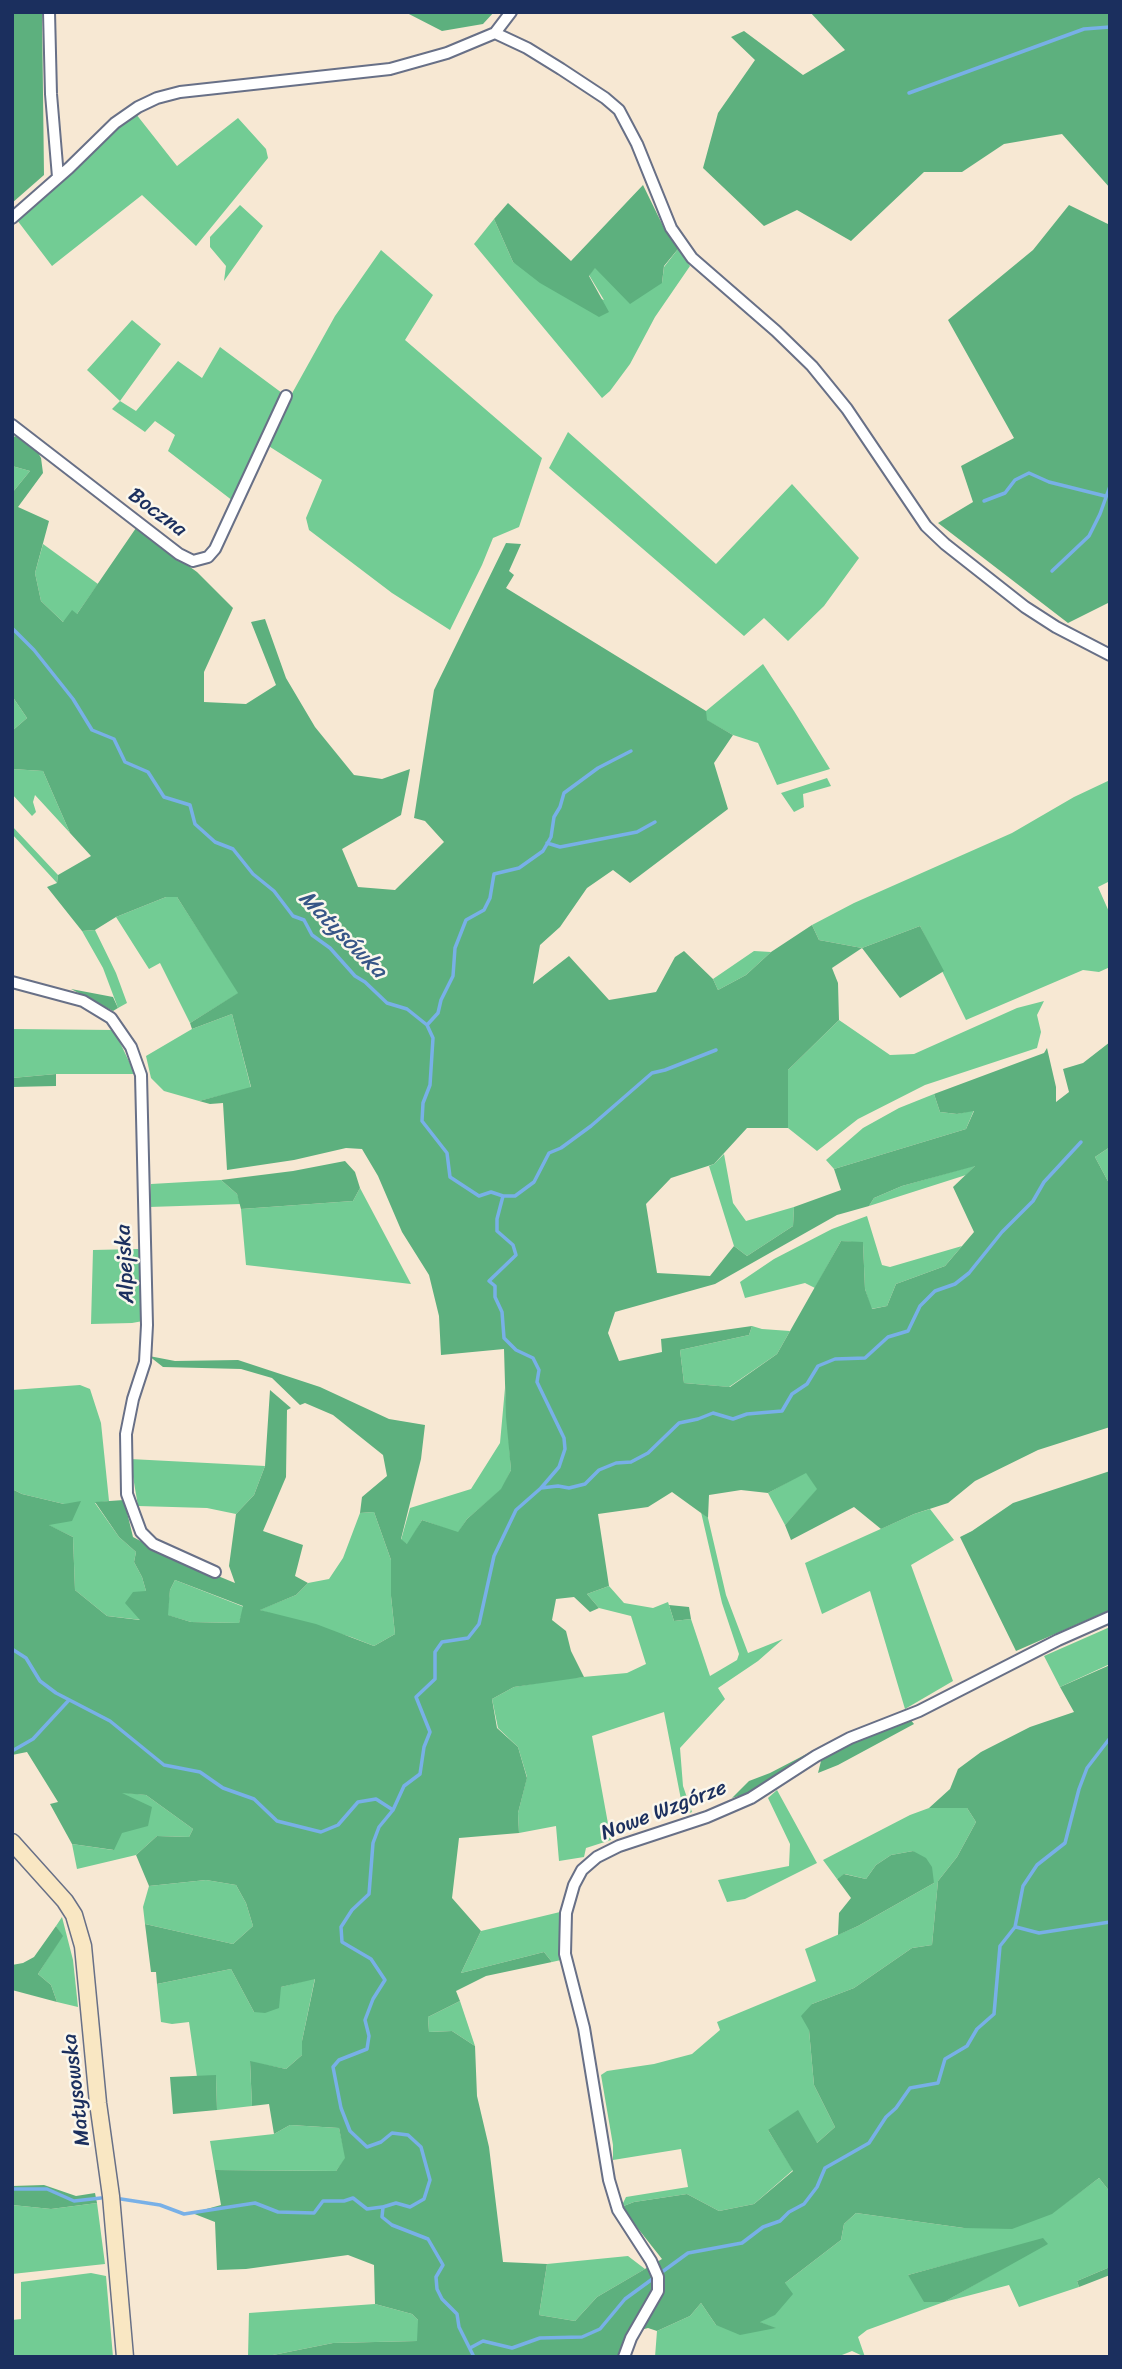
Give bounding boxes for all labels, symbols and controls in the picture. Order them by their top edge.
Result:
street label: Boczna [123,483,191,543]
water label: Matysówka [292,885,392,985]
street label: Alpejska [111,1224,141,1304]
street label: Nowe Wzgórze [597,1775,731,1847]
street label: Matysowska [58,2032,96,2148]

